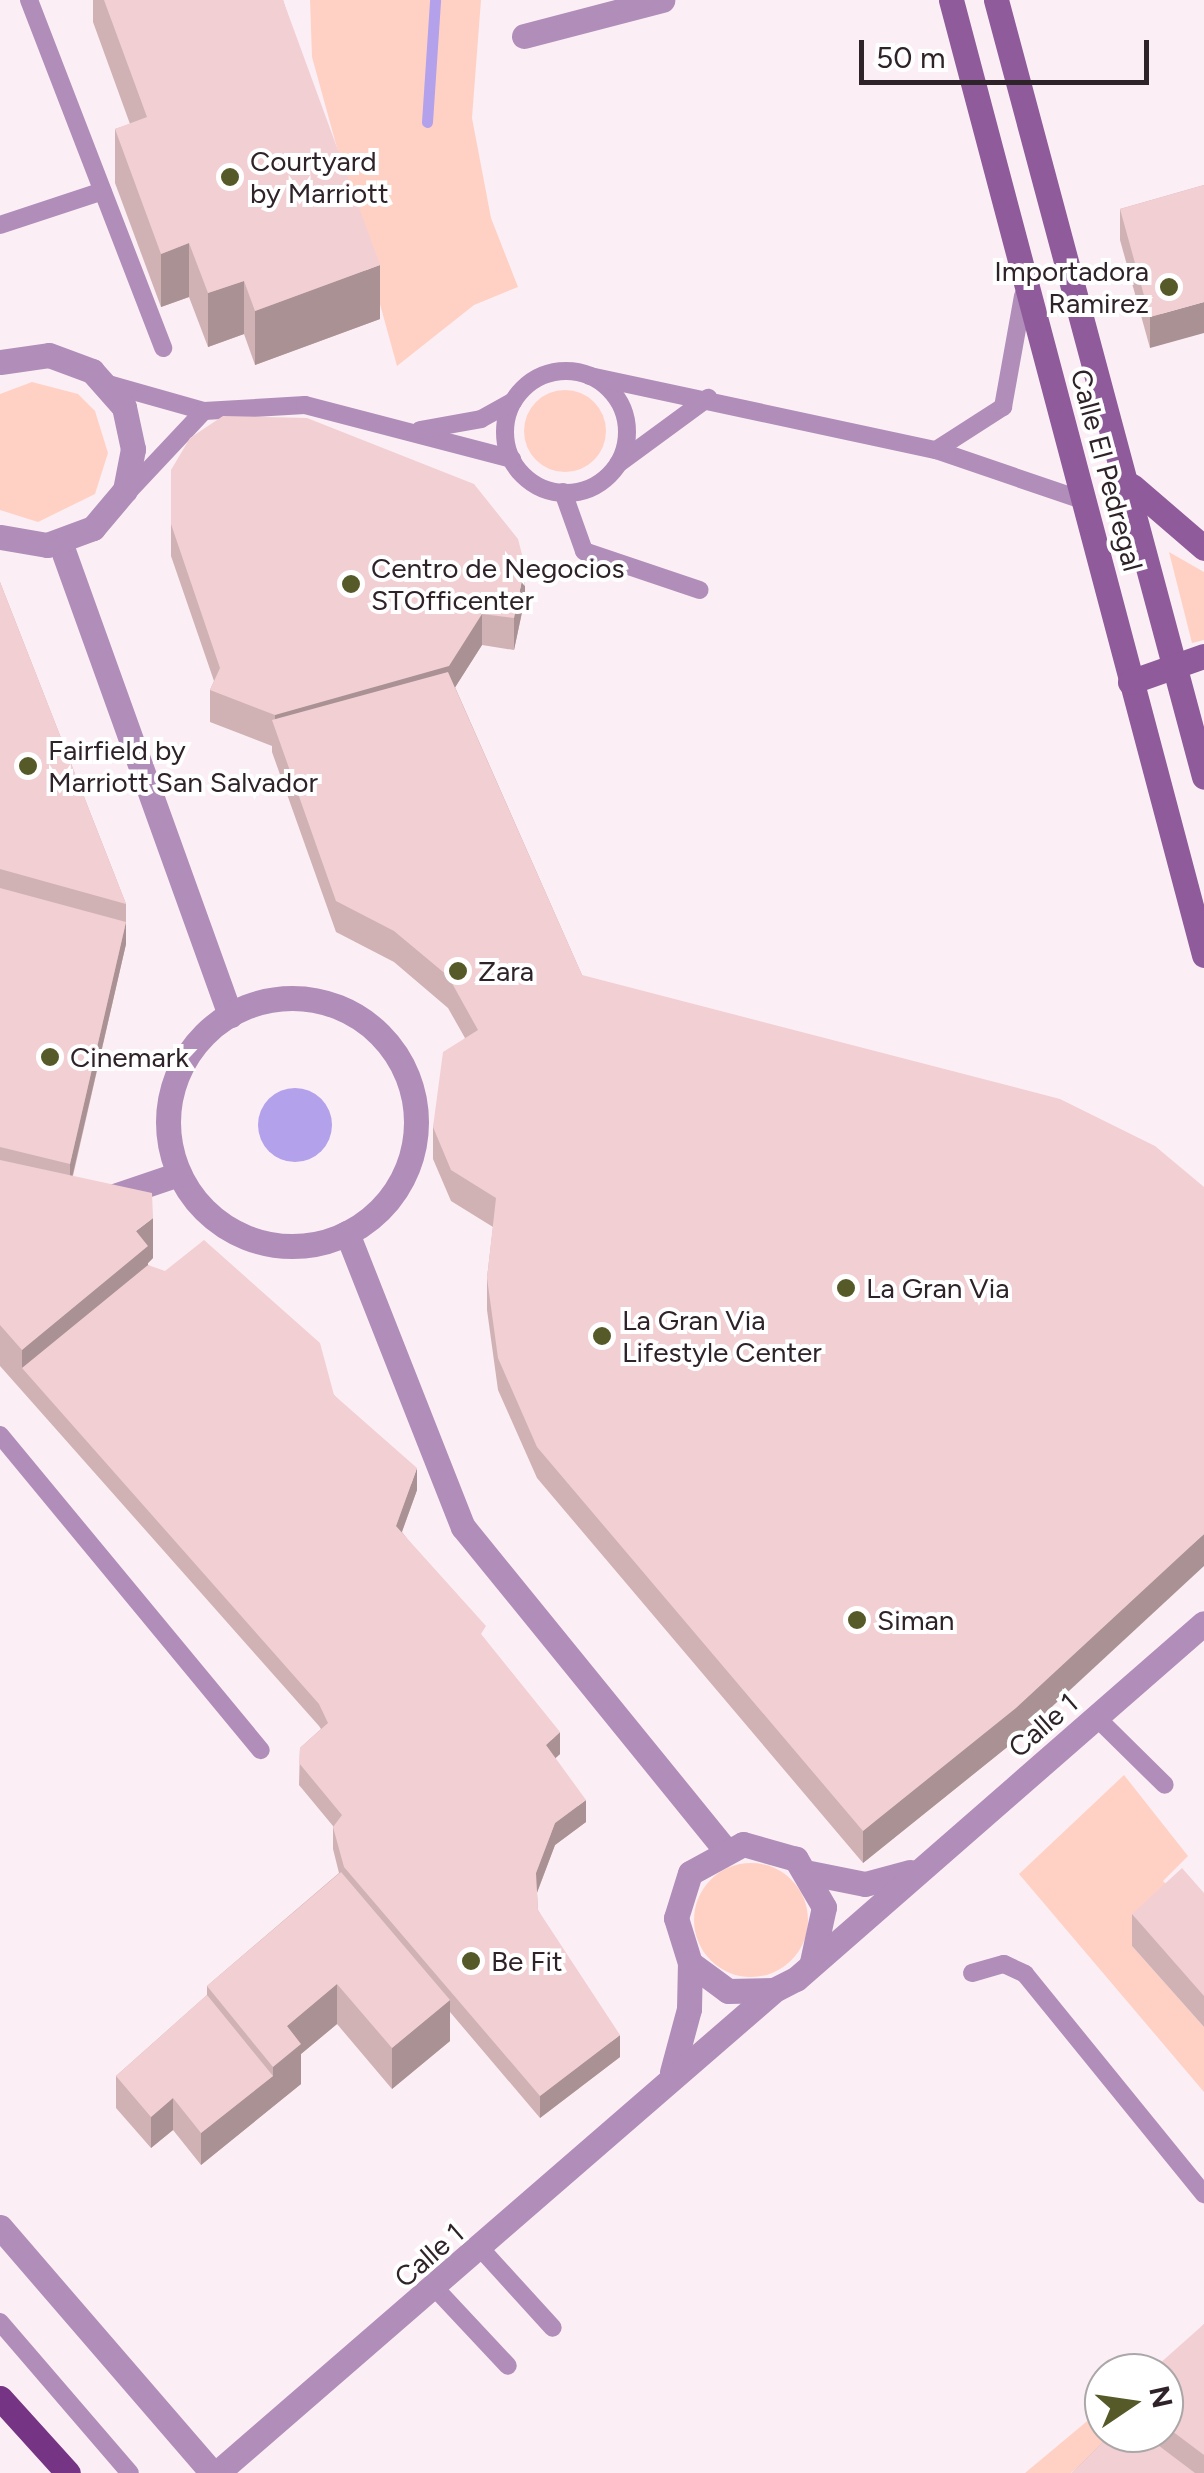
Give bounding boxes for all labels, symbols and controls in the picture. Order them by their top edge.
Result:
scale bar [864,20,1154,82]
text: 50 m [876,39,945,76]
place label: Courtyard by Marriott [250,144,388,210]
marker: Courtyard by Marriott [219,166,241,188]
place label: Importadora Ramirez [994,254,1149,320]
marker: Importadora Ramirez [1158,276,1180,298]
street label: Calle El Pedregal [1064,365,1150,575]
place label: Centro de Negocios STOfficenter [371,551,624,617]
marker: Centro de Negocios STOfficenter [340,573,362,595]
place label: Fairfield by Marriott San Salvador [48,733,318,799]
marker: Fairfield by Marriott San Salvador [17,755,39,777]
place label: Zara [478,954,534,988]
marker: Zara [447,960,469,982]
place label: Cinemark [70,1040,189,1074]
marker: Cinemark [39,1046,61,1068]
place label: La Gran Via [866,1271,1009,1305]
marker: La Gran Via [835,1277,857,1299]
place label: La Gran Via Lifestyle Center [622,1303,822,1369]
marker: La Gran Via Lifestyle Center [591,1325,613,1347]
place label: Siman [877,1603,954,1637]
marker: Siman [846,1609,868,1631]
street label: Calle 1 [1002,1686,1084,1764]
place label: Be Fit [491,1944,563,1978]
marker: Be Fit [460,1950,482,1972]
street label: Calle 1 [388,2216,470,2294]
north arrow [1084,2353,1184,2453]
text: N [1142,2382,1180,2411]

